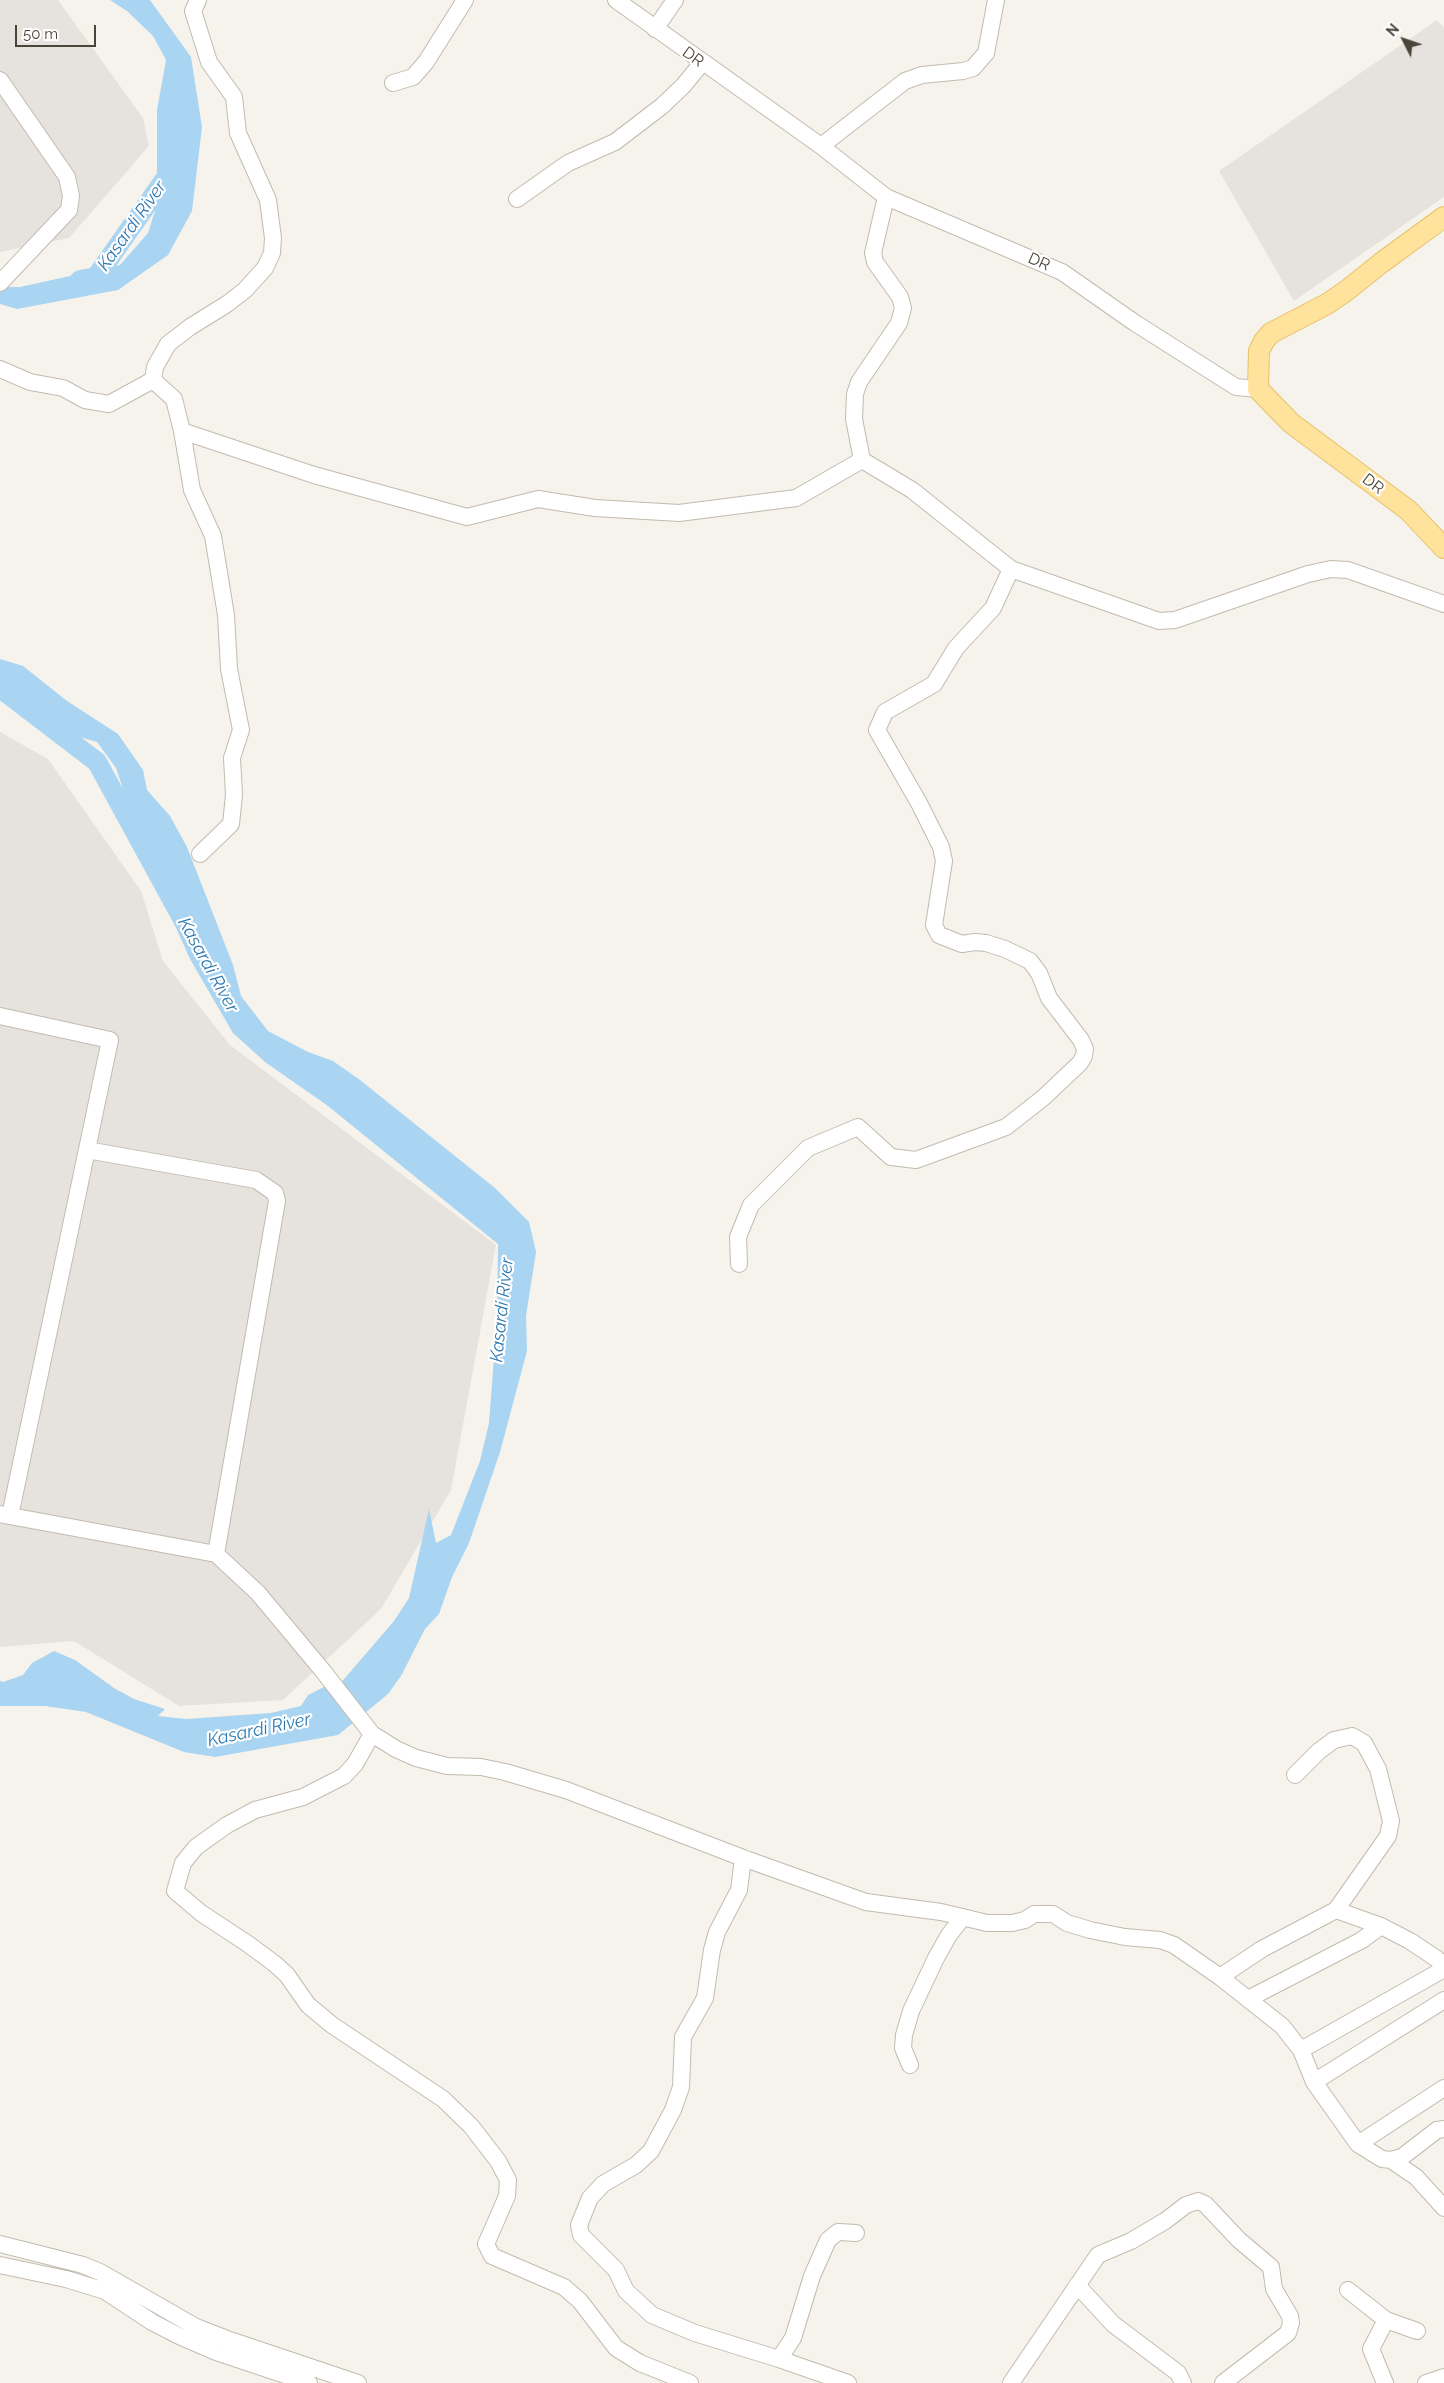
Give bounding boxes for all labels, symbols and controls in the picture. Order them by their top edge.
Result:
scale bar [18,15,99,47]
north arrow [1379,15,1429,65]
text: N [1383,21,1402,39]
text: 50 m [23,25,58,43]
street label: DR [679,43,707,71]
water label: Kasardi River [93,177,171,275]
street label: DR [1025,249,1053,275]
street label: DR [1358,470,1388,498]
water label: Kasardi River [173,914,243,1016]
water label: Kasardi River [486,1257,518,1363]
water label: Kasardi River [205,1709,313,1751]

